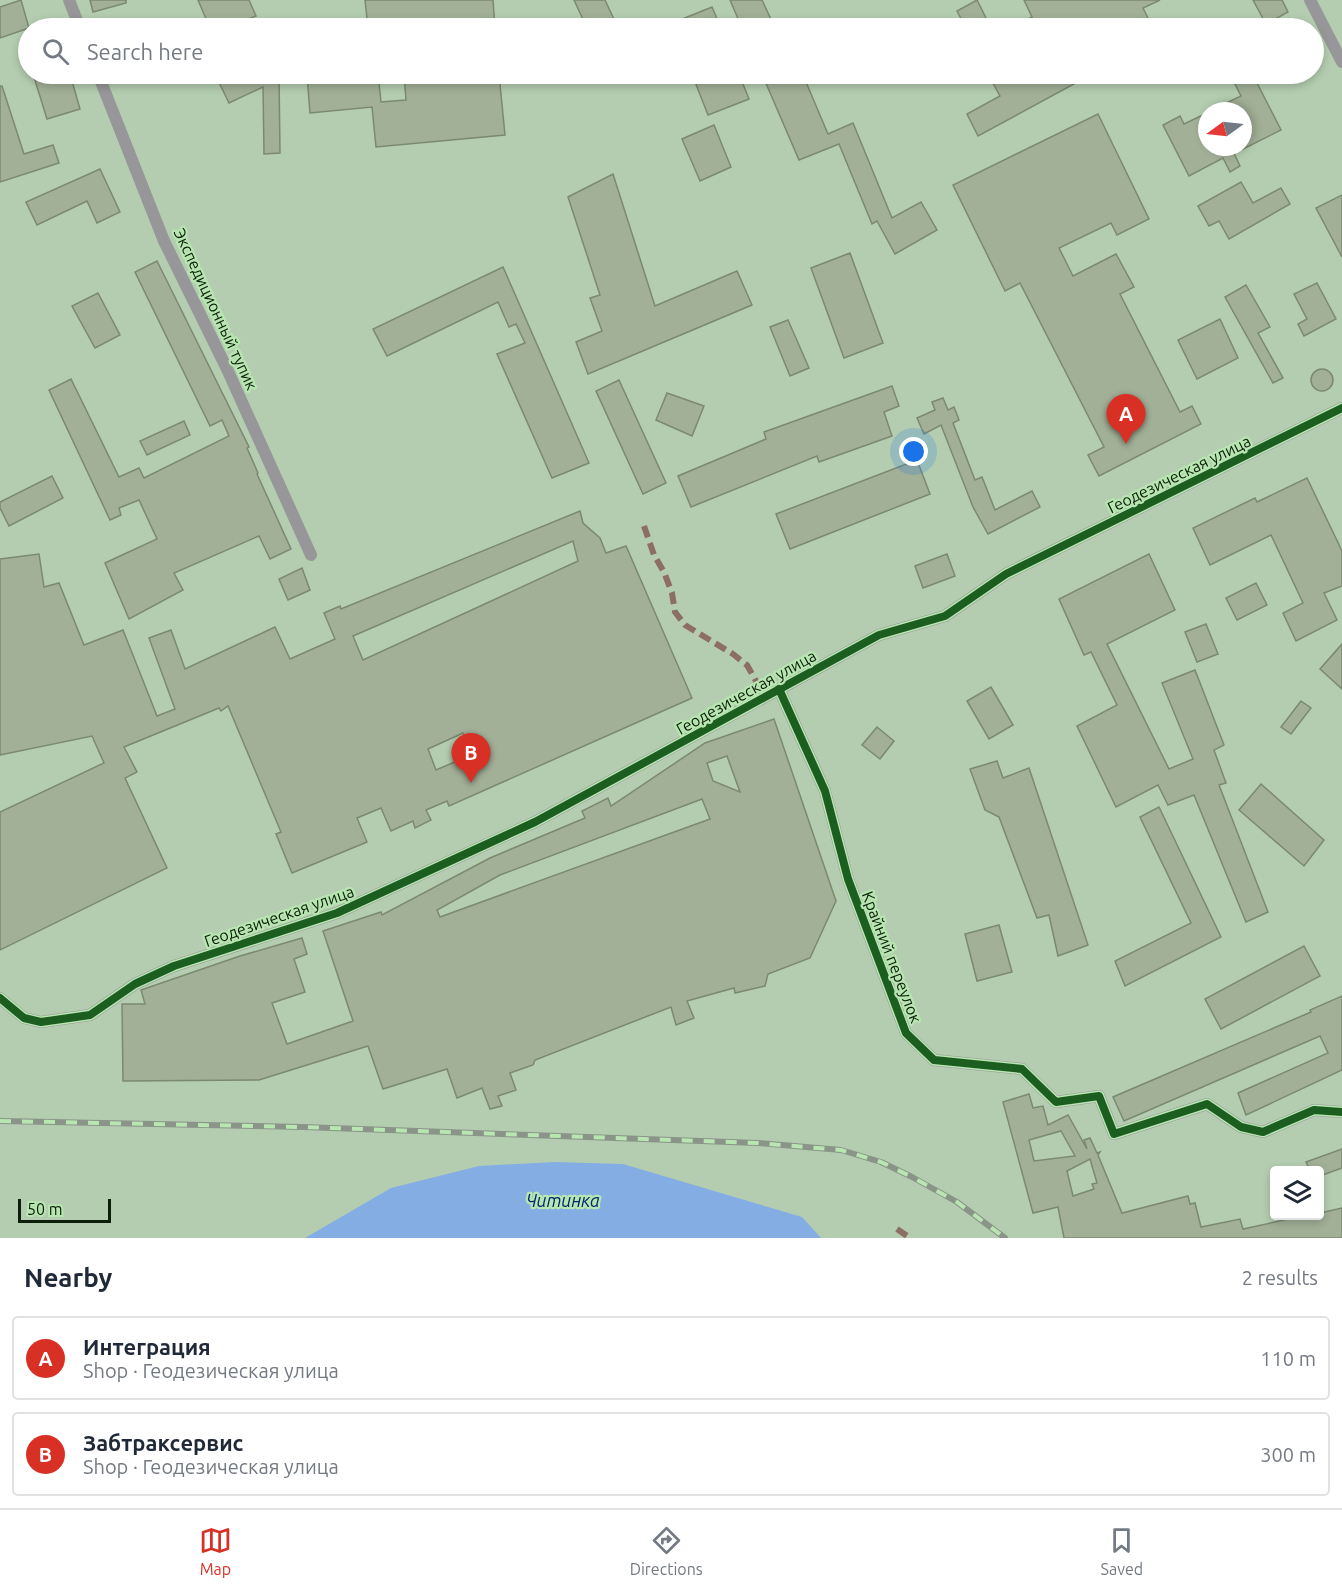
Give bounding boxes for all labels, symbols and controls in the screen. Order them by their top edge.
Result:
search box [18,18,1324,84]
icon: search [39,35,72,68]
text: Search here [87,39,203,64]
north arrow [1198,102,1252,156]
street label: Экспедиционный тупик [171,225,261,393]
pin: A [1106,394,1146,444]
street label: Геодезическая улица [1104,431,1254,517]
your location [899,437,928,466]
street label: Геодезическая улица [673,646,819,738]
pin: B [452,734,490,783]
street label: Геодезическая улица [202,882,356,950]
street label: Крайний переулок [859,889,925,1025]
map controls [1270,1166,1324,1220]
button: layers [1270,1166,1324,1220]
water label: Читинка [526,1190,600,1210]
scale bar [18,1196,111,1224]
text: 50 m [27,1200,63,1218]
text: Nearby [24,1263,112,1292]
text: 2 results [1242,1266,1318,1289]
text: Интеграция [83,1334,211,1359]
text: A [38,1347,53,1370]
text: 110 m [1260,1347,1316,1370]
text: Shop · Геодезическая улица [83,1359,339,1382]
text: Забтраксервис [83,1430,243,1455]
text: B [39,1443,52,1466]
text: 300 m [1260,1443,1316,1466]
text: Shop · Геодезическая улица [83,1455,339,1478]
tab: Map [199,1524,232,1578]
tab: Directions [630,1524,703,1578]
tab: Saved [1101,1524,1143,1578]

